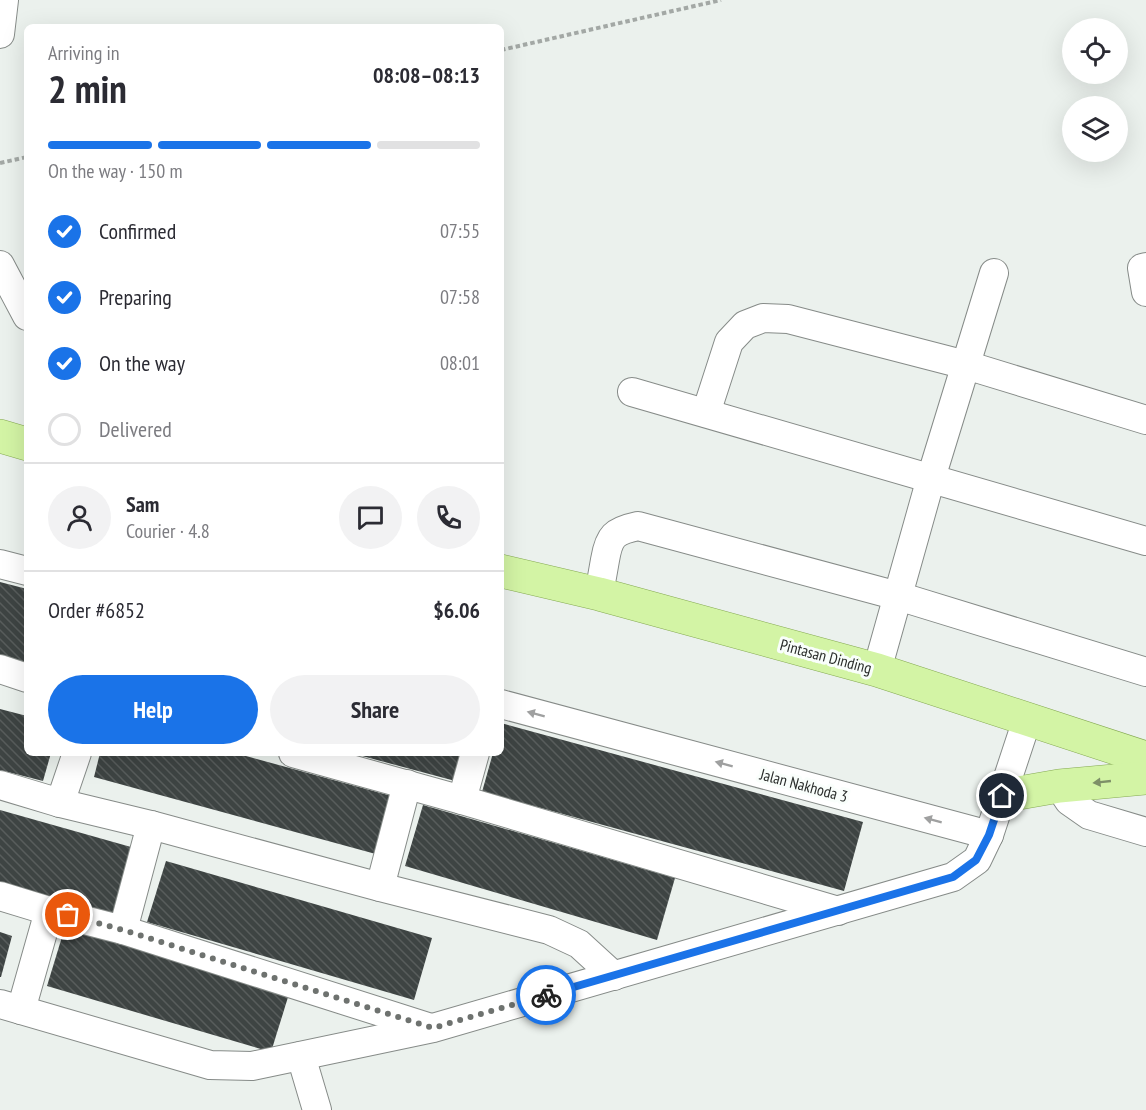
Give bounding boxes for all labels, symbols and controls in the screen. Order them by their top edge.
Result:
map controls [1062,18,1128,162]
button: locate [1062,18,1128,84]
text: Arriving in [48,40,120,66]
text: 08:08–08:13 [373,61,480,89]
text: 2 min [48,63,127,114]
button: layers [1062,96,1128,162]
text: On the way · 150 m [48,158,183,184]
icon: check [48,215,81,248]
text: Confirmed [99,217,176,245]
text: 07:55 [440,218,480,244]
icon: check [48,281,81,314]
text: Preparing [99,283,172,311]
text: 07:58 [440,284,480,310]
icon: check [48,347,81,380]
text: On the way [99,349,185,377]
text: 08:01 [440,350,480,376]
text: Delivered [99,415,172,443]
button: person [48,486,111,549]
button: chat [339,486,402,549]
button: phone [417,486,480,549]
text: Sam [126,490,159,518]
text: Courier · 4.8 [126,518,210,544]
text: Order #6852 [48,596,145,624]
text: $6.06 [433,596,480,624]
street label: Pintasan Dinding [778,634,874,678]
button: Help [48,675,258,744]
button: Share [270,675,480,744]
one-way arrow [527,708,545,718]
one-way arrow [715,759,733,768]
street label: Jalan Nakhoda 3 [757,763,850,806]
pin [976,770,1027,821]
one-way arrow [1093,777,1112,787]
icon: home [985,779,1018,812]
one-way arrow [924,815,942,824]
pin [42,889,93,940]
icon: bag [51,898,84,931]
courier [516,965,576,1025]
icon: bike [530,979,563,1012]

